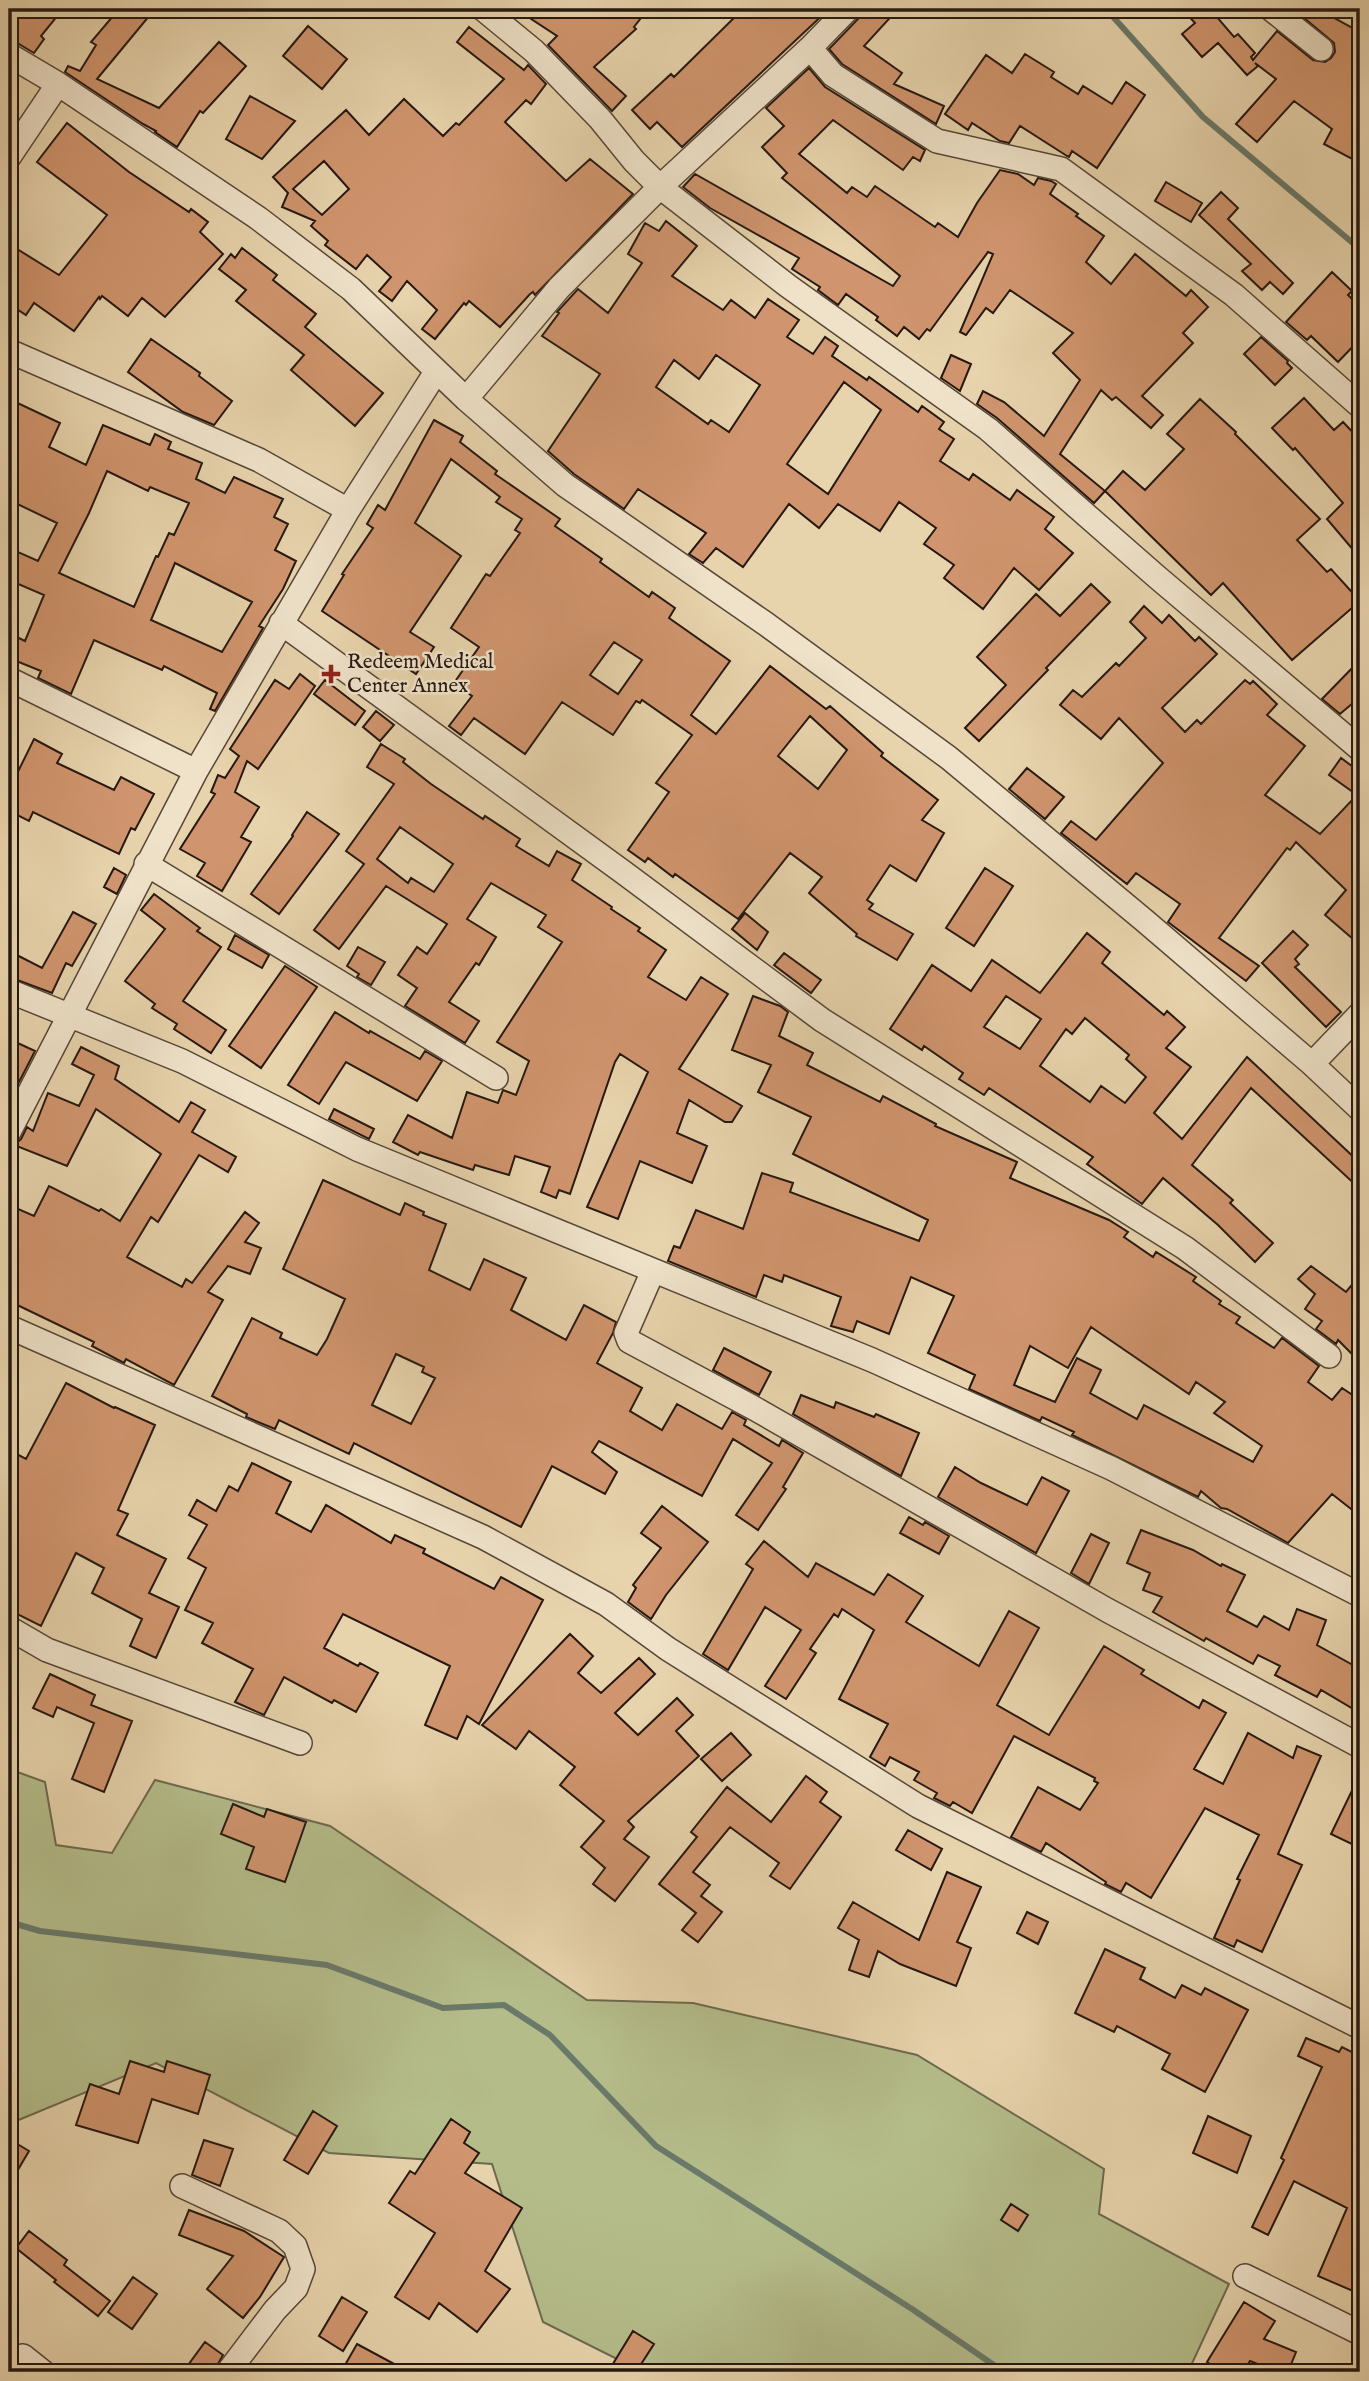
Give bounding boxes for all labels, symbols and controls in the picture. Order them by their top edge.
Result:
place label: Redeem Medical Center Annex [347,649,494,700]
marker: Redeem Medical Center Annex [321,664,341,684]

